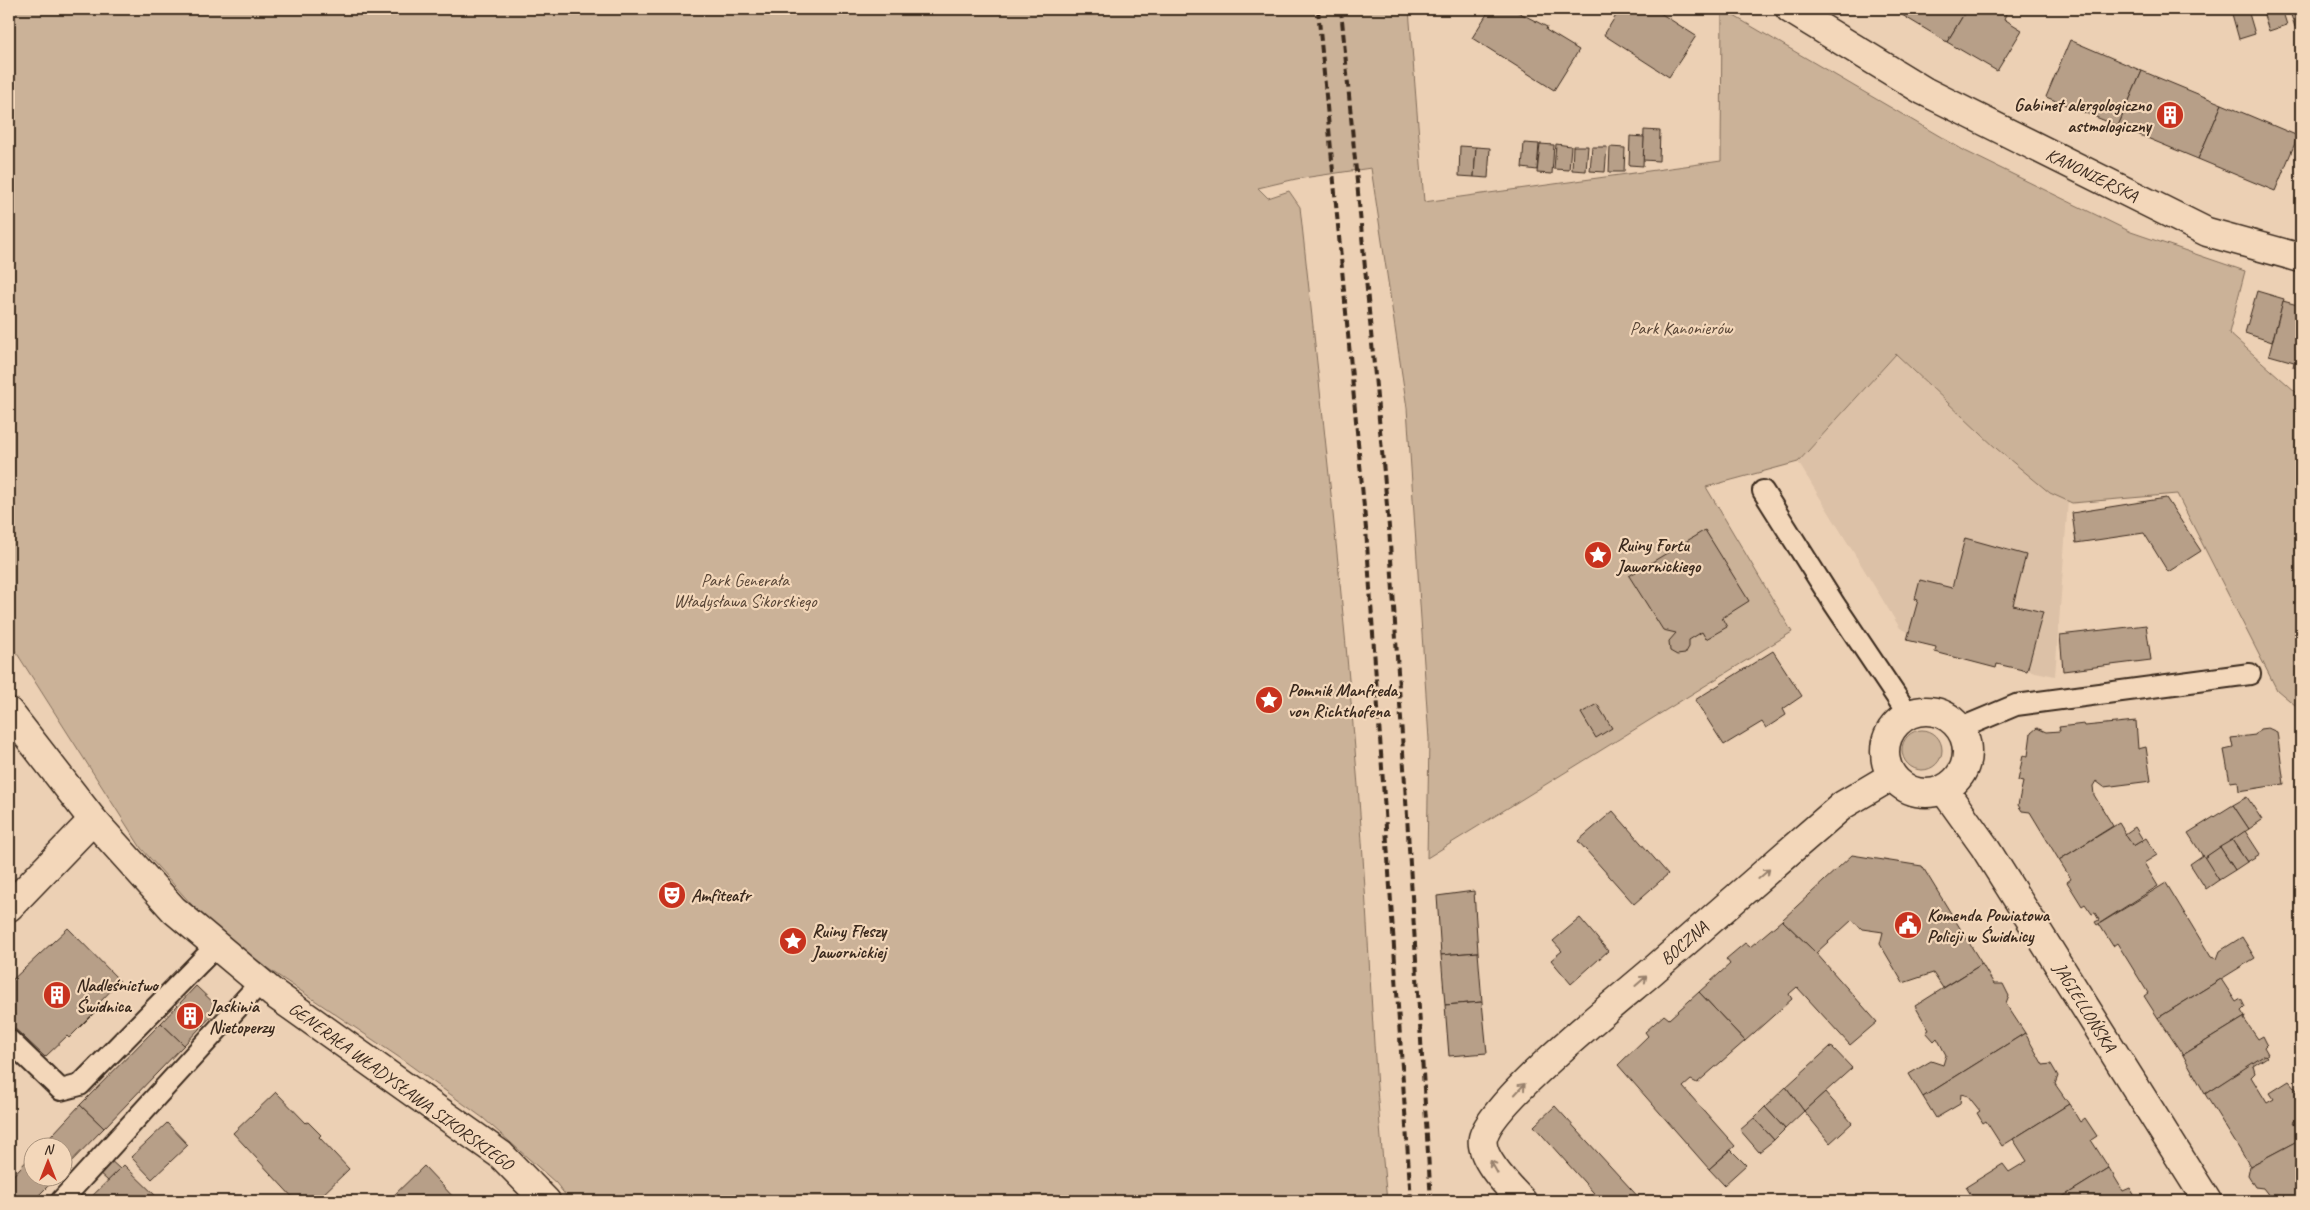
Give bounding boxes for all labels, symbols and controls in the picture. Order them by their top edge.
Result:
place label: Gabinet alergologiczno astmologiczny [2014,94,2153,137]
building icon: Gabinet alergologiczno astmologiczny [2155,100,2185,130]
street label: KANONIERSKA [2042,143,2143,207]
park label: Park Kanonierów [1630,317,1734,339]
place label: Ruiny Fortu Jawornickiego [1615,534,1702,577]
place icon: Ruiny Fortu Jawornickiego [1583,540,1613,570]
park label: Park Generała Władysława Sikorskiego [673,569,818,612]
place label: Pomnik Manfreda von Richthofena [1288,679,1399,722]
place icon: Pomnik Manfreda von Richthofena [1254,685,1284,715]
one-way arrow [1757,868,1770,880]
theatre icon: Amfiteatr [657,880,687,910]
place label: Amfiteatr [691,884,753,906]
place label: Komenda Powiatowa Policji w Świdnicy [1927,904,2051,947]
public building icon: Komenda Powiatowa Policji w Świdnicy [1893,910,1923,940]
street label: BOCZNA [1656,916,1713,970]
place label: Ruiny Fleszy Jawornickiej [810,920,888,963]
place icon: Ruiny Fleszy Jawornickiej [778,926,808,956]
street label: JAGIELLOŃSKA [2048,958,2122,1056]
place label: Nadleśnictwo Świdnica [76,974,159,1017]
one-way arrow [1634,975,1647,986]
building icon: Nadleśnictwo Świdnica [42,980,72,1010]
place label: Jaskinia Nietoperzy [207,995,275,1038]
street label: GENERAŁA WŁADYSŁAWA SIKORSKIEGO [285,997,519,1176]
building icon: Jaskinia Nietoperzy [175,1001,205,1031]
one-way arrow [1515,1083,1526,1096]
north arrow [22,1138,72,1188]
text: N [44,1141,55,1158]
one-way arrow [1488,1160,1498,1174]

